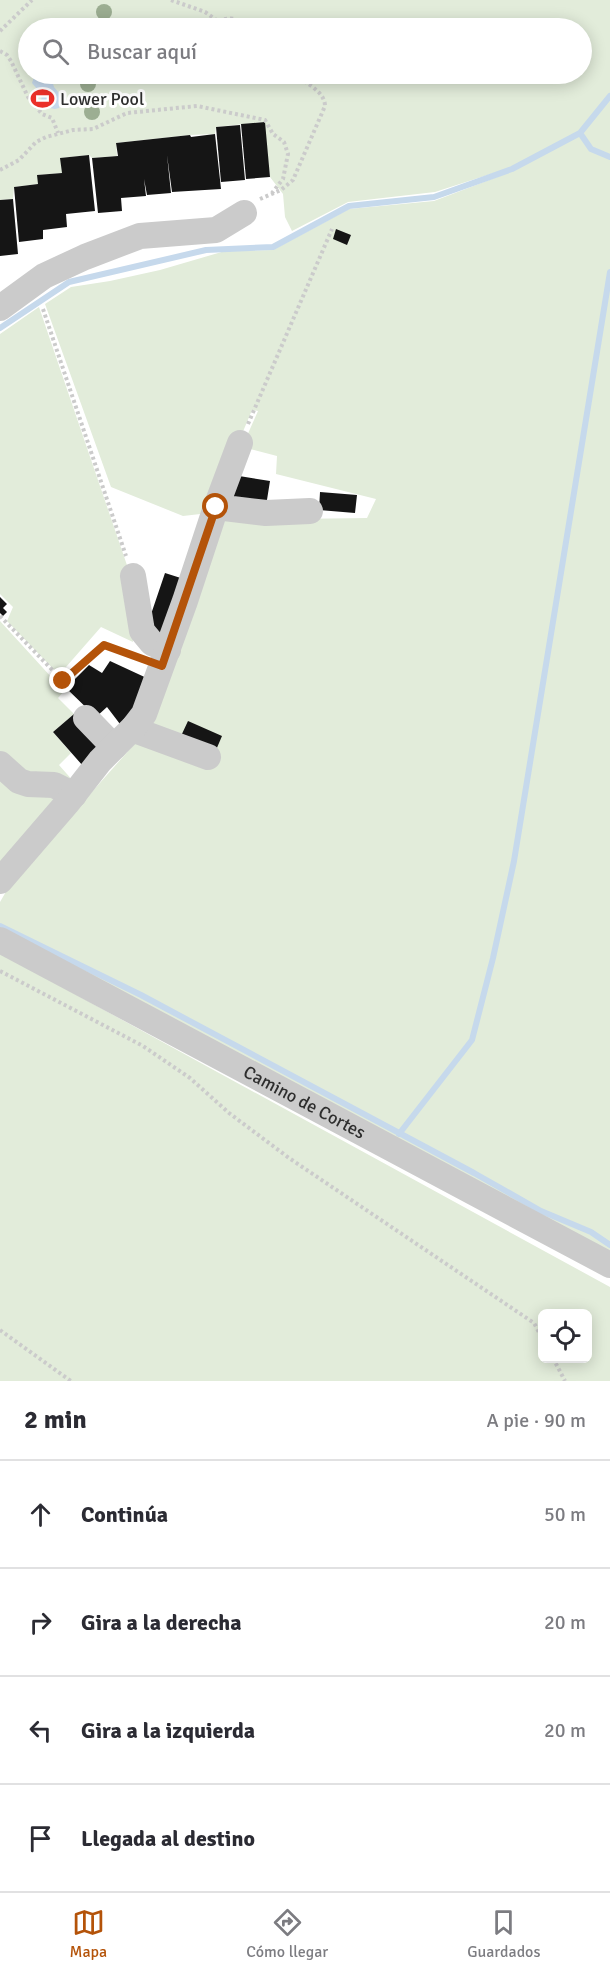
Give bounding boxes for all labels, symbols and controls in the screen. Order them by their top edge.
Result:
search box [18,18,592,84]
icon: search [39,35,72,68]
text: Buscar aquí [87,38,197,65]
sports icon: Lower Pool [29,86,55,112]
place label: Lower Pool [60,88,144,110]
route start [202,493,228,519]
route end [49,667,75,693]
street label: Camino de Cortes [240,1061,369,1144]
map controls [538,1309,592,1363]
button: locate [538,1309,592,1363]
text: 2 min [24,1404,87,1436]
text: A pie · 90 m [487,1408,586,1433]
icon: ahead [24,1498,57,1531]
text: Continúa [81,1501,168,1528]
text: 50 m [544,1502,586,1527]
icon: right [24,1606,57,1639]
text: Gira a la derecha [81,1609,242,1636]
text: 20 m [544,1610,586,1635]
icon: left [24,1714,57,1747]
text: Gira a la izquierda [81,1717,255,1744]
text: 20 m [544,1718,586,1743]
icon: arrive [24,1822,57,1855]
text: Llegada al destino [81,1825,255,1852]
tab: Mapa [70,1906,107,1962]
tab: Cómo llegar [246,1906,328,1962]
tab: Guardados [467,1906,540,1962]

